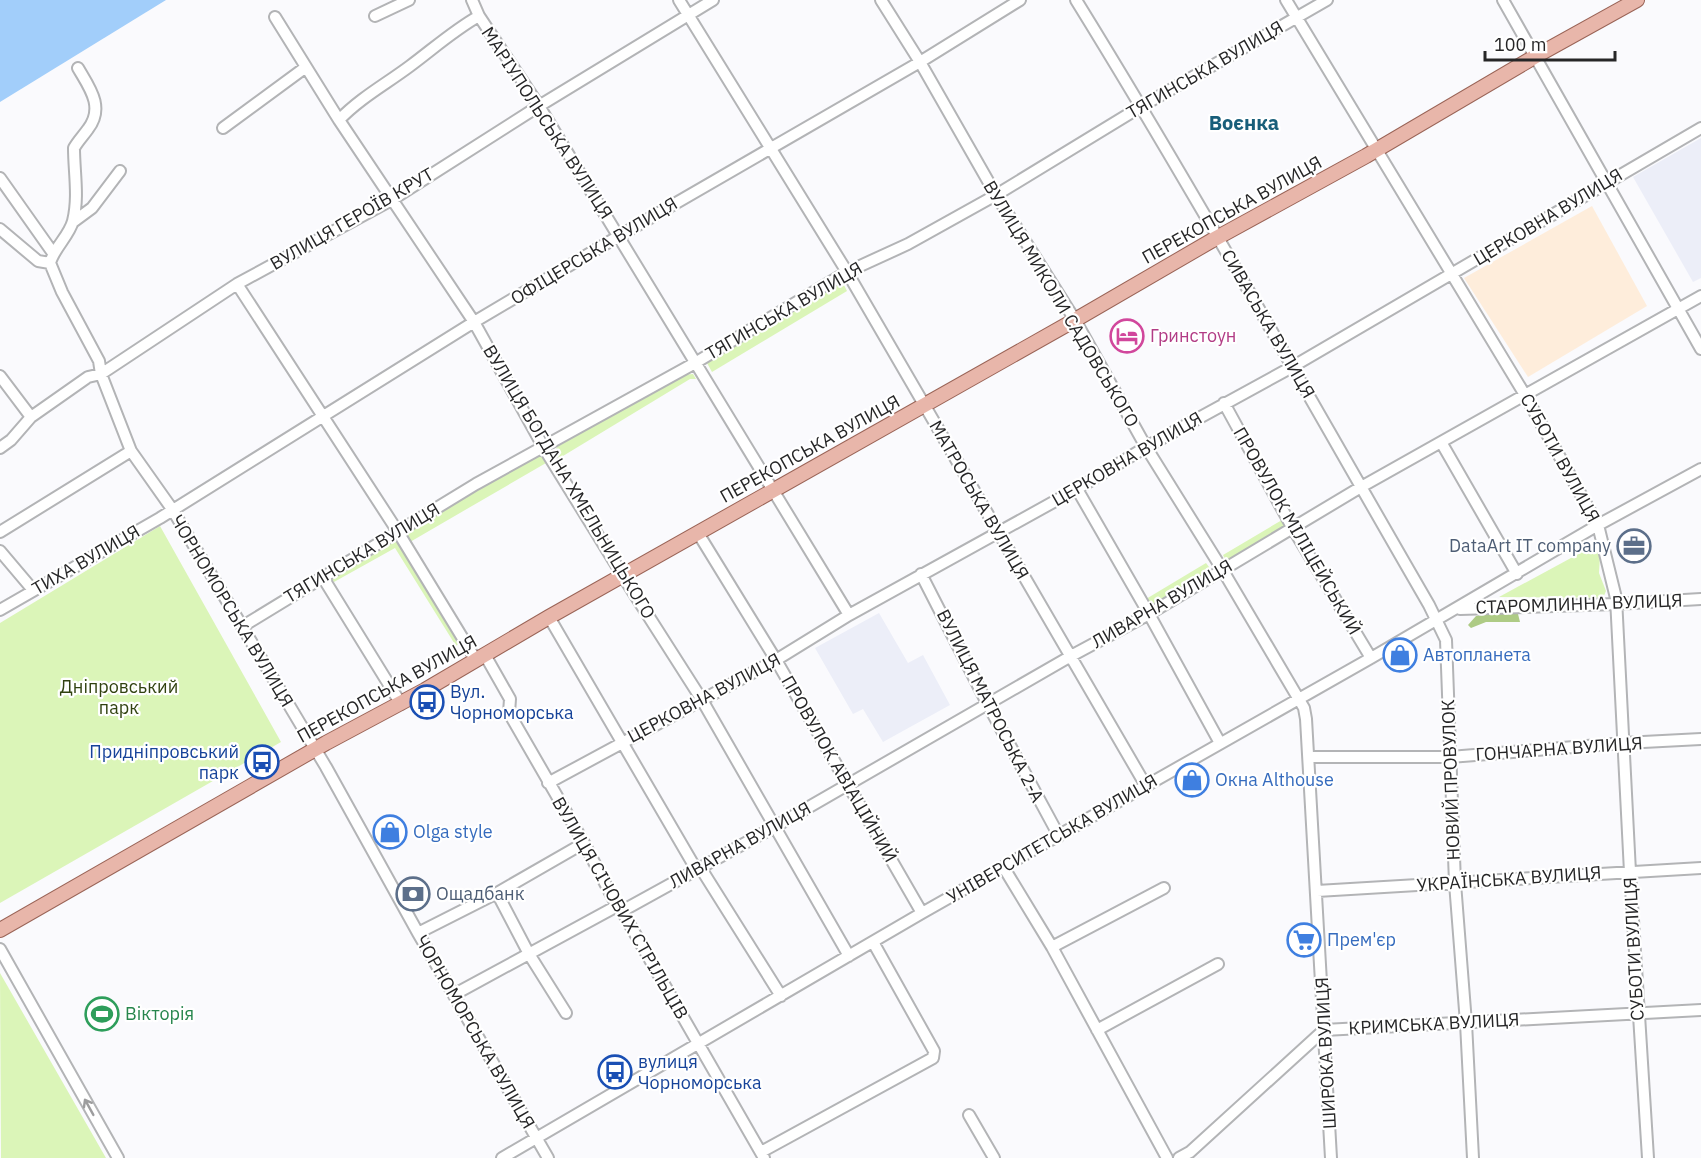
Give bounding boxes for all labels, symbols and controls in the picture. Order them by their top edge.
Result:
street label: ТЯГИНСЬКА ВУЛИЦЯ [1122,15,1287,124]
street label: МАРІУПОЛЬСЬКА ВУЛИЦЯ [477,22,618,223]
scale bar [1485,24,1616,62]
text: 100 m [1494,33,1546,56]
district label: Воєнка [1209,109,1279,136]
street label: ПЕРЕКОПСЬКА ВУЛИЦЯ [1138,150,1326,269]
street label: ВУЛИЦЯ ГЕРОЇВ КРУТ [266,162,438,275]
street label: ЦЕРКОВНА ВУЛИЦЯ [1469,163,1626,270]
street label: ВУЛИЦЯ МИКОЛИ САДОВСЬКОГО [979,176,1144,431]
street label: ОФІЦЕРСЬКА ВУЛИЦЯ [506,192,681,310]
street label: СИВАСЬКА ВУЛИЦЯ [1216,245,1320,402]
street label: ТЯГИНСЬКА ВУЛИЦЯ [701,256,866,365]
hotel icon: Гринстоун [1109,318,1145,354]
place label: Гринстоун [1150,324,1236,347]
street label: ВУЛИЦЯ БОГДАНА ХМЕЛЬНИЦЬКОГО [478,341,661,623]
street label: ПЕРЕКОПСЬКА ВУЛИЦЯ [716,389,904,508]
street label: СУБОТИ ВУЛИЦЯ [1515,389,1605,526]
street label: ЦЕРКОВНА ВУЛИЦЯ [1047,406,1206,511]
street label: МАТРОСЬКА ВУЛИЦЯ [924,416,1034,583]
street label: ПРОВУЛОК МІЛІЦЕЙСЬКИЙ [1228,423,1366,639]
street label: ТЯГИНСЬКА ВУЛИЦЯ [280,497,444,608]
street label: ЧОРНОМОРСЬКА ВУЛИЦЯ [166,510,299,711]
street label: ТИХА ВУЛИЦЯ [28,519,144,600]
office icon: DataArt IT company [1616,528,1652,564]
place label: DataArt IT company [1449,534,1611,557]
street label: ЛИВАРНА ВУЛИЦЯ [1087,554,1236,653]
street label: СТАРОМЛИННА ВУЛИЦЯ [1475,588,1683,619]
street label: ВУЛИЦЯ МАТРОСЬКА 2-А [932,605,1049,807]
street label: ПЕРЕКОПСЬКА ВУЛИЦЯ [293,629,481,748]
shop icon: Автопланета [1382,637,1418,673]
place label: Автопланета [1423,643,1531,666]
street label: ЦЕРКОВНА ВУЛИЦЯ [623,648,784,748]
street label: ПРОВУЛОК АВІАЦІЙНИЙ [777,671,902,866]
park label: Дніпровський парк [60,675,178,719]
place label: Вул. Чорноморська [450,680,574,724]
bus stop icon: Вул. Чорноморська [409,684,445,720]
street label: НОВИЙ ПРОВУЛОК [1436,699,1465,861]
street label: ГОНЧАРНА ВУЛИЦЯ [1475,731,1643,766]
place label: Придніпровський парк [89,740,239,784]
bus stop icon: Придніпровський парк [244,744,280,780]
shop icon: Окна Althouse [1174,762,1210,798]
place label: Окна Althouse [1215,768,1334,791]
street label: УНІВЕРСИТЕТСЬКА ВУЛИЦЯ [942,769,1161,908]
street label: ВУЛИЦЯ СІЧОВИХ СТРІЛЬЦІВ [547,792,694,1023]
street label: ЛИВАРНА ВУЛИЦЯ [665,796,815,893]
shop icon: Olga style [372,814,408,850]
place label: Olga style [413,820,493,843]
street label: УКРАЇНСЬКА ВУЛИЦЯ [1416,861,1602,896]
bank icon: Ощадбанк [395,876,431,912]
street label: СУБОТИ ВУЛИЦЯ [1618,877,1649,1021]
place label: Ощадбанк [436,882,525,905]
supermarket icon: Прем'єр [1286,922,1322,958]
place label: Прем'єр [1327,928,1396,951]
street label: ЧОРНОМОРСЬКА ВУЛИЦЯ [410,931,540,1133]
street label: ШИРОКА ВУЛИЦЯ [1310,976,1341,1130]
sports icon: Вікторія [84,996,120,1032]
place label: Вікторія [125,1002,194,1025]
street label: КРИМСЬКА ВУЛИЦЯ [1348,1008,1520,1039]
place label: вулиця Чорноморська [638,1050,762,1094]
bus stop icon: вулиця Чорноморська [597,1054,633,1090]
one-way arrow [83,1099,95,1116]

